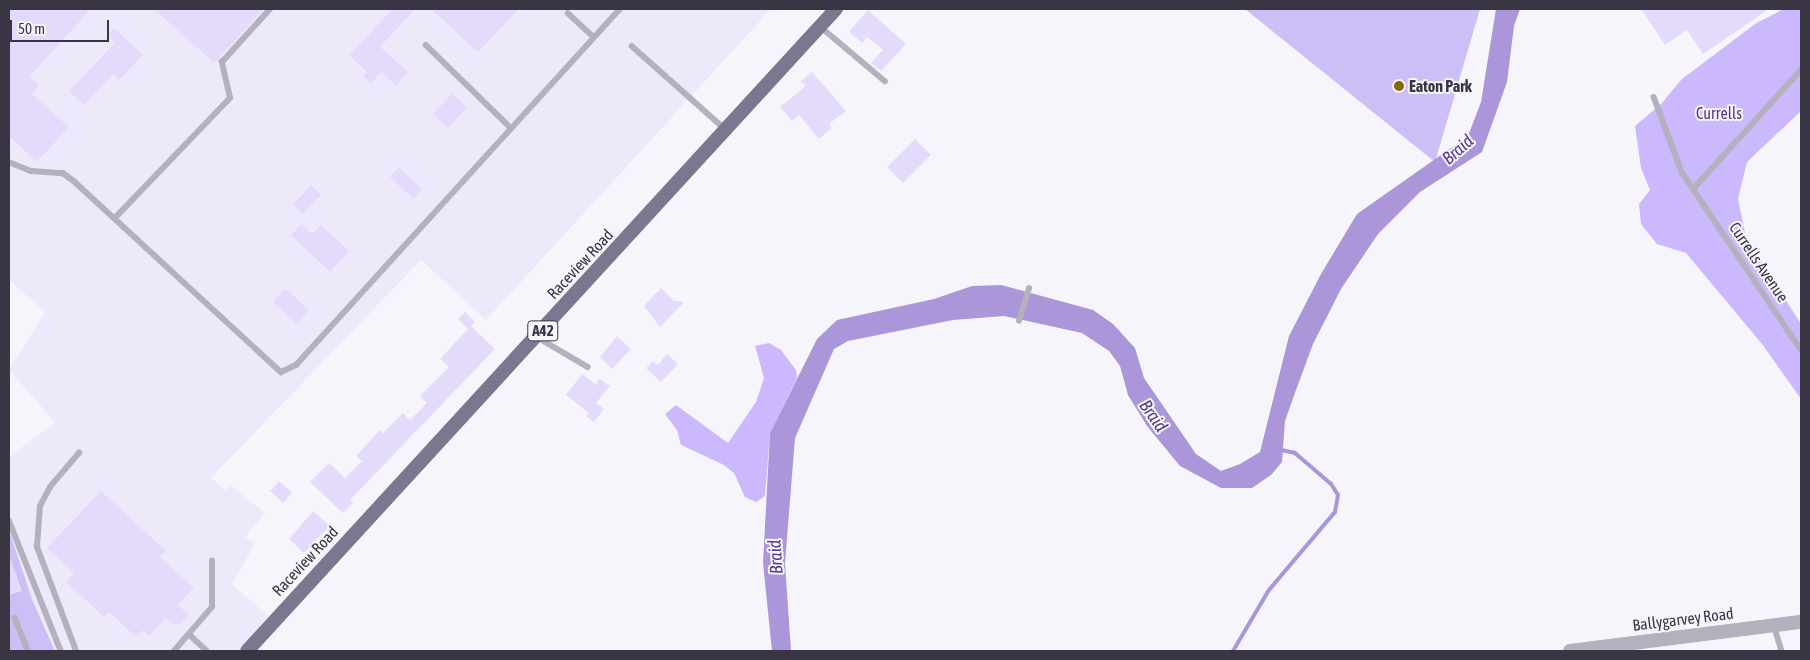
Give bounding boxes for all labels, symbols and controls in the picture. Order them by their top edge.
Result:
scale bar [12,10,111,42]
text: 50 m [18,20,45,37]
place label: Eaton Park [1409,76,1472,96]
marker: Eaton Park [1393,80,1405,92]
park label: Currells [1696,103,1742,123]
water label: Braid [1438,131,1478,169]
street label: Currells Avenue [1725,218,1793,306]
street label: Raceview Road [543,225,617,303]
road number: A42 [527,318,559,344]
water label: Braid [1134,396,1172,436]
street label: Raceview Road [268,522,342,600]
water label: Braid [764,539,788,575]
street label: Ballygarvey Road [1631,603,1735,635]

